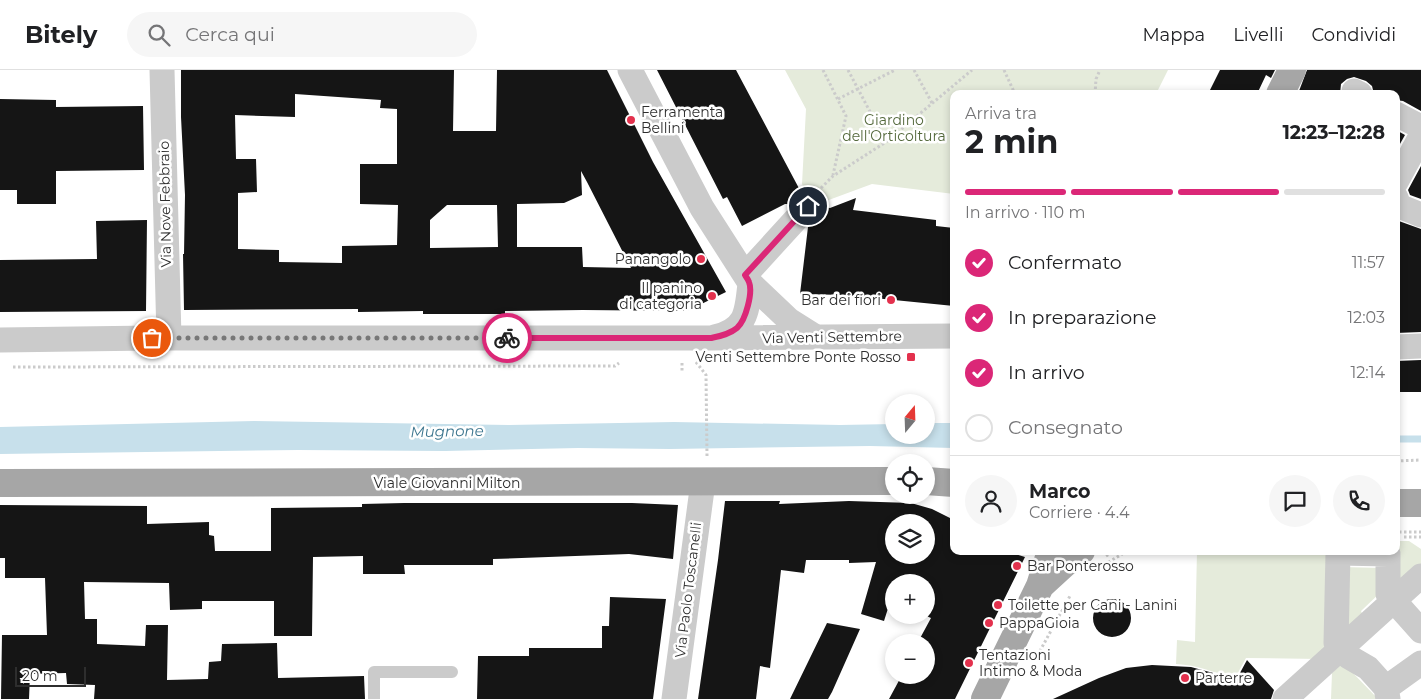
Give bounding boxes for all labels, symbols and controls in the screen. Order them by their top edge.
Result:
search box [127,12,477,57]
text: Bitely [25,20,97,49]
icon: search [145,21,173,49]
text: Cerca qui [185,23,275,46]
text: Mappa [1142,24,1205,46]
text: Livelli [1233,24,1284,46]
text: Condividi [1312,24,1396,46]
place label: Ferramenta Bellini [641,103,723,137]
text: Arriva tra [965,104,1037,123]
park label: Giardino dell'Orticoltura [842,111,946,145]
marker: Ferramenta Bellini [625,114,637,126]
text: 12:23–12:28 [1282,121,1385,144]
text: 2 min [965,122,1058,161]
street label: Via Nove Febbraio [155,140,175,267]
pin [787,185,829,227]
icon: home [794,192,822,220]
text: In arrivo · 110 m [965,203,1085,222]
icon: check [965,249,993,277]
place label: Panangolo [615,250,691,268]
text: Confermato [1008,251,1122,274]
marker: Panangolo [695,253,707,265]
text: 11:57 [1352,253,1385,272]
place label: Il panino di categoria [619,279,702,313]
marker: Il panino di categoria [706,290,718,302]
place label: Bar dei fiori [801,291,881,309]
marker: Bar dei fiori [885,294,897,306]
icon: check [965,304,993,332]
text: In preparazione [1008,306,1156,329]
text: 12:03 [1347,308,1385,327]
courier [482,313,532,363]
pin [131,317,173,359]
icon: bag [138,324,166,352]
icon: bike [493,324,521,352]
street label: Via Venti Settembre [762,327,902,347]
place label: Venti Settembre Ponte Rosso [696,348,901,366]
marker: Venti Settembre Ponte Rosso [905,351,917,363]
icon: check [965,359,993,387]
text: In arrivo [1008,361,1085,384]
text: 12:14 [1350,363,1385,382]
north arrow [885,394,935,444]
map controls [885,394,935,684]
text: Consegnato [1008,416,1123,439]
water label: Mugnone [410,421,484,441]
button: locate [885,454,935,504]
street label: Viale Giovanni Milton [374,474,520,492]
button: person [965,475,1017,527]
button: chat [1269,475,1321,527]
button: phone [1333,475,1385,527]
text: Marco [1029,480,1090,503]
text: Corriere · 4.4 [1029,503,1130,522]
button: layers [885,514,935,564]
street label: Via Paolo Toscanelli [671,521,705,659]
place label: Bar Ponterosso [1027,557,1134,575]
marker: Bar Ponterosso [1011,560,1023,572]
button: + [885,574,935,624]
place label: Toilette per Cani - Lanini [1008,596,1177,614]
marker: Toilette per Cani - Lanini [992,599,1004,611]
place label: PappaGioia [999,614,1080,632]
marker: PappaGioia [983,617,995,629]
button: − [885,634,935,684]
place label: Tentazioni Intimo & Moda [979,646,1082,680]
marker: Tentazioni Intimo & Moda [963,657,975,669]
scale bar [15,664,86,687]
text: 20 m [22,667,58,685]
place label: Parterre [1195,669,1252,687]
marker: Parterre [1179,672,1191,684]

